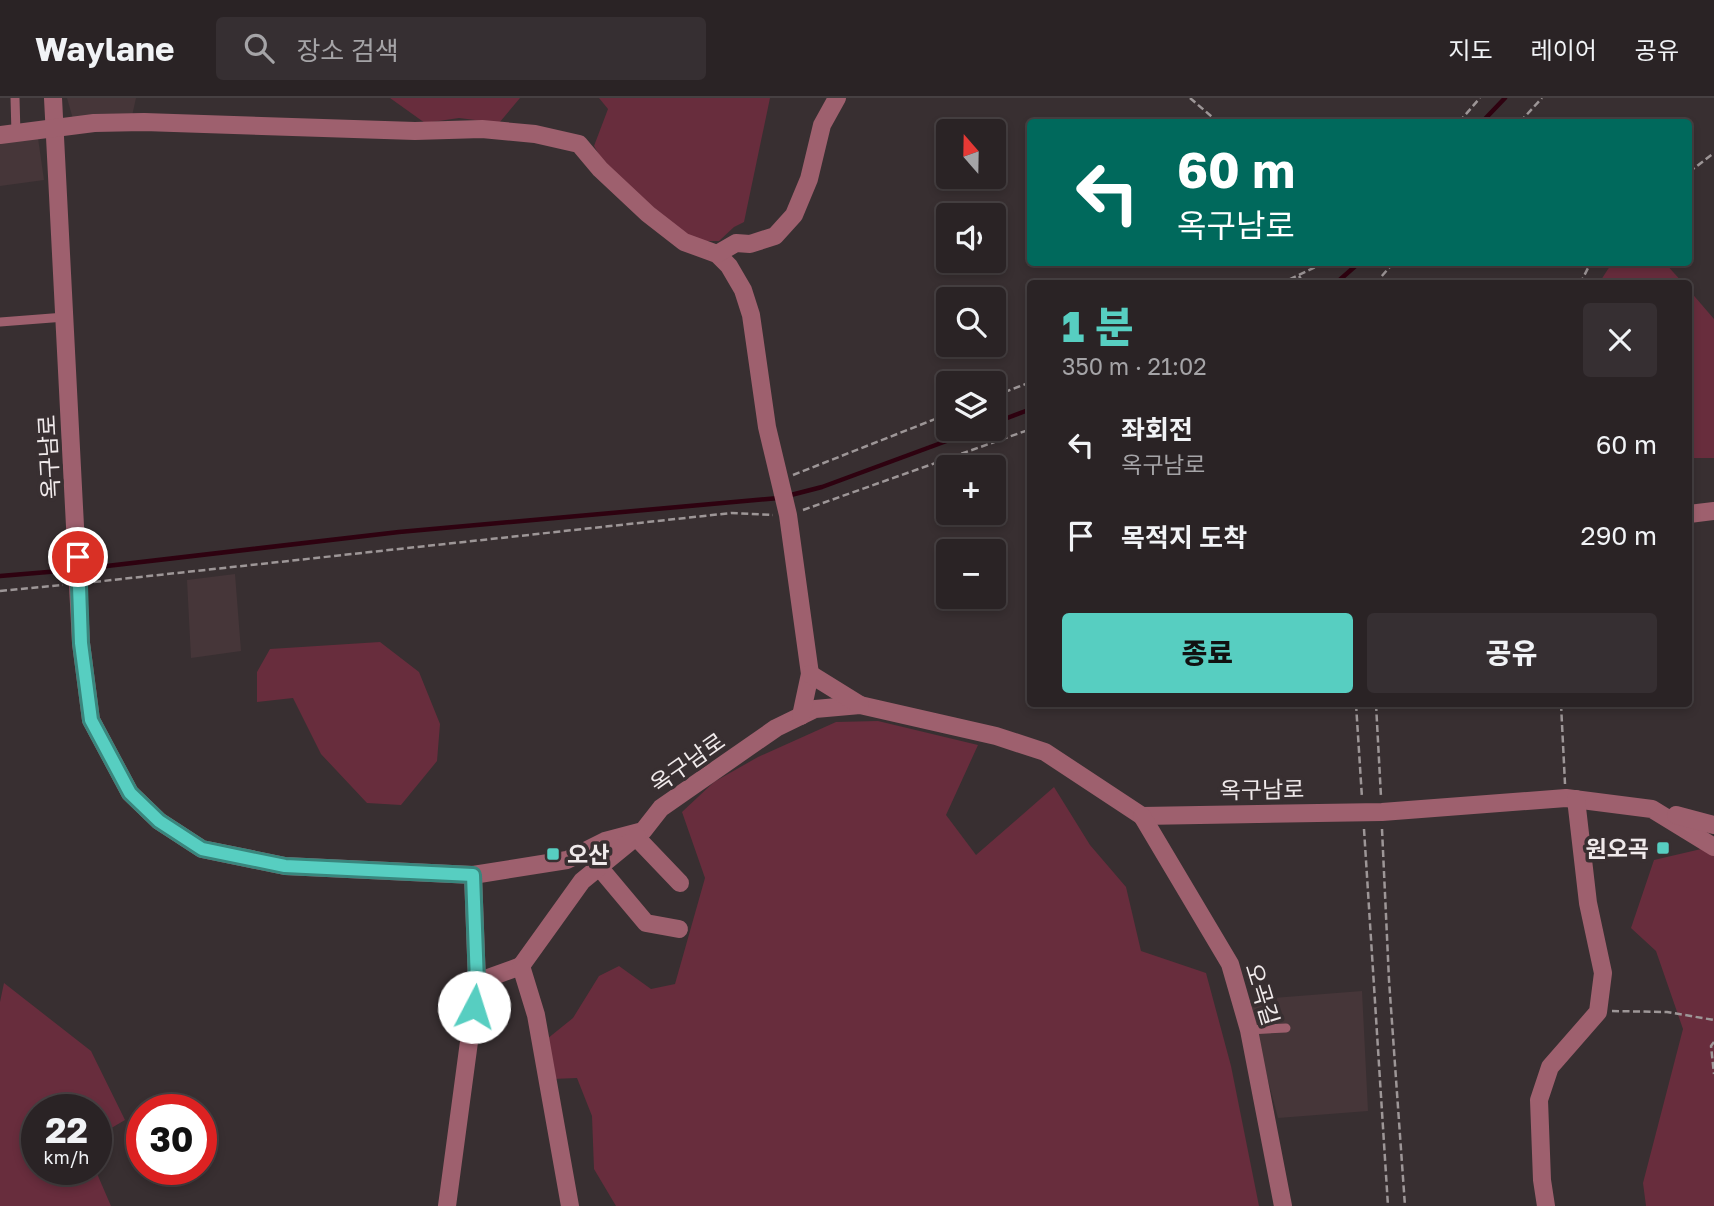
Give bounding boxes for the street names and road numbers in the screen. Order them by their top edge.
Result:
street label: 옥구남로 [32,414,64,500]
street label: 옥구남로 [644,726,730,798]
street label: 옥구남로 [1219,774,1305,804]
street label: 오곡길 [1240,960,1286,1028]

